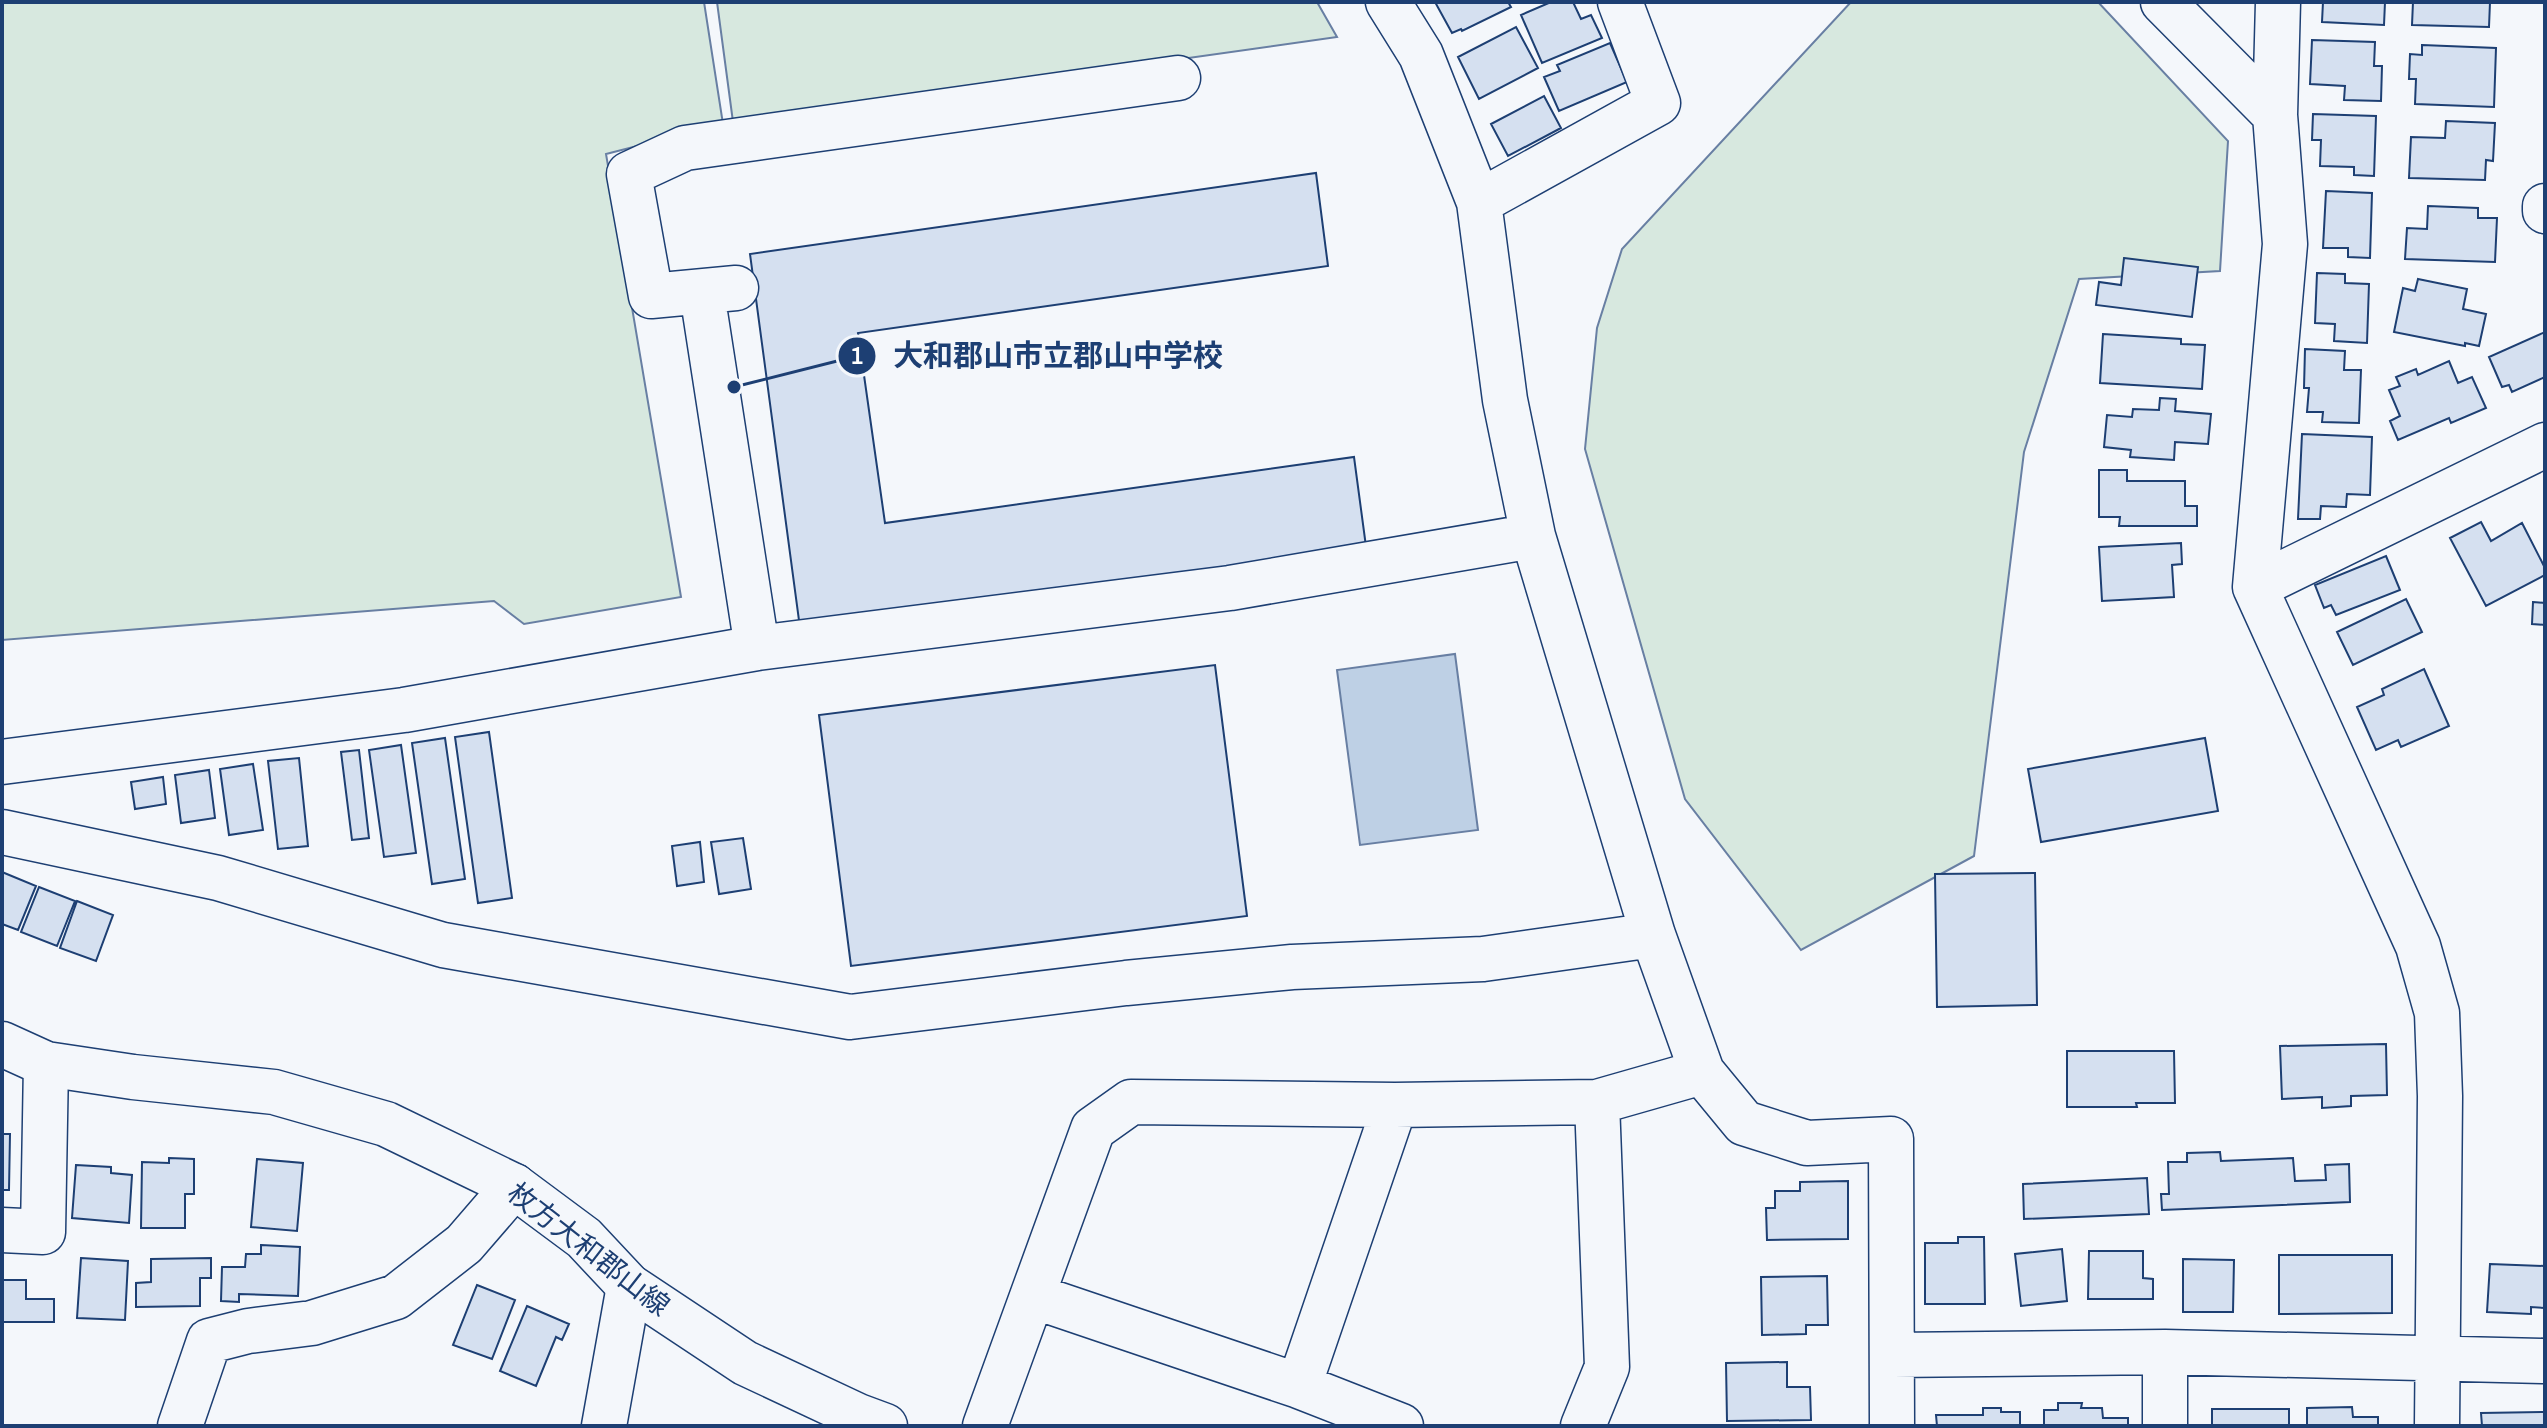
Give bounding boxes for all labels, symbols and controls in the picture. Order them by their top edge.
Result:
callout: 大和郡山市立郡山中学校 [837,329,1239,383]
text: 大和郡山市立郡山中学校 [893,335,1223,375]
text: 1 [852,339,863,371]
street label: 枚方大和郡山線 [500,1174,678,1324]

